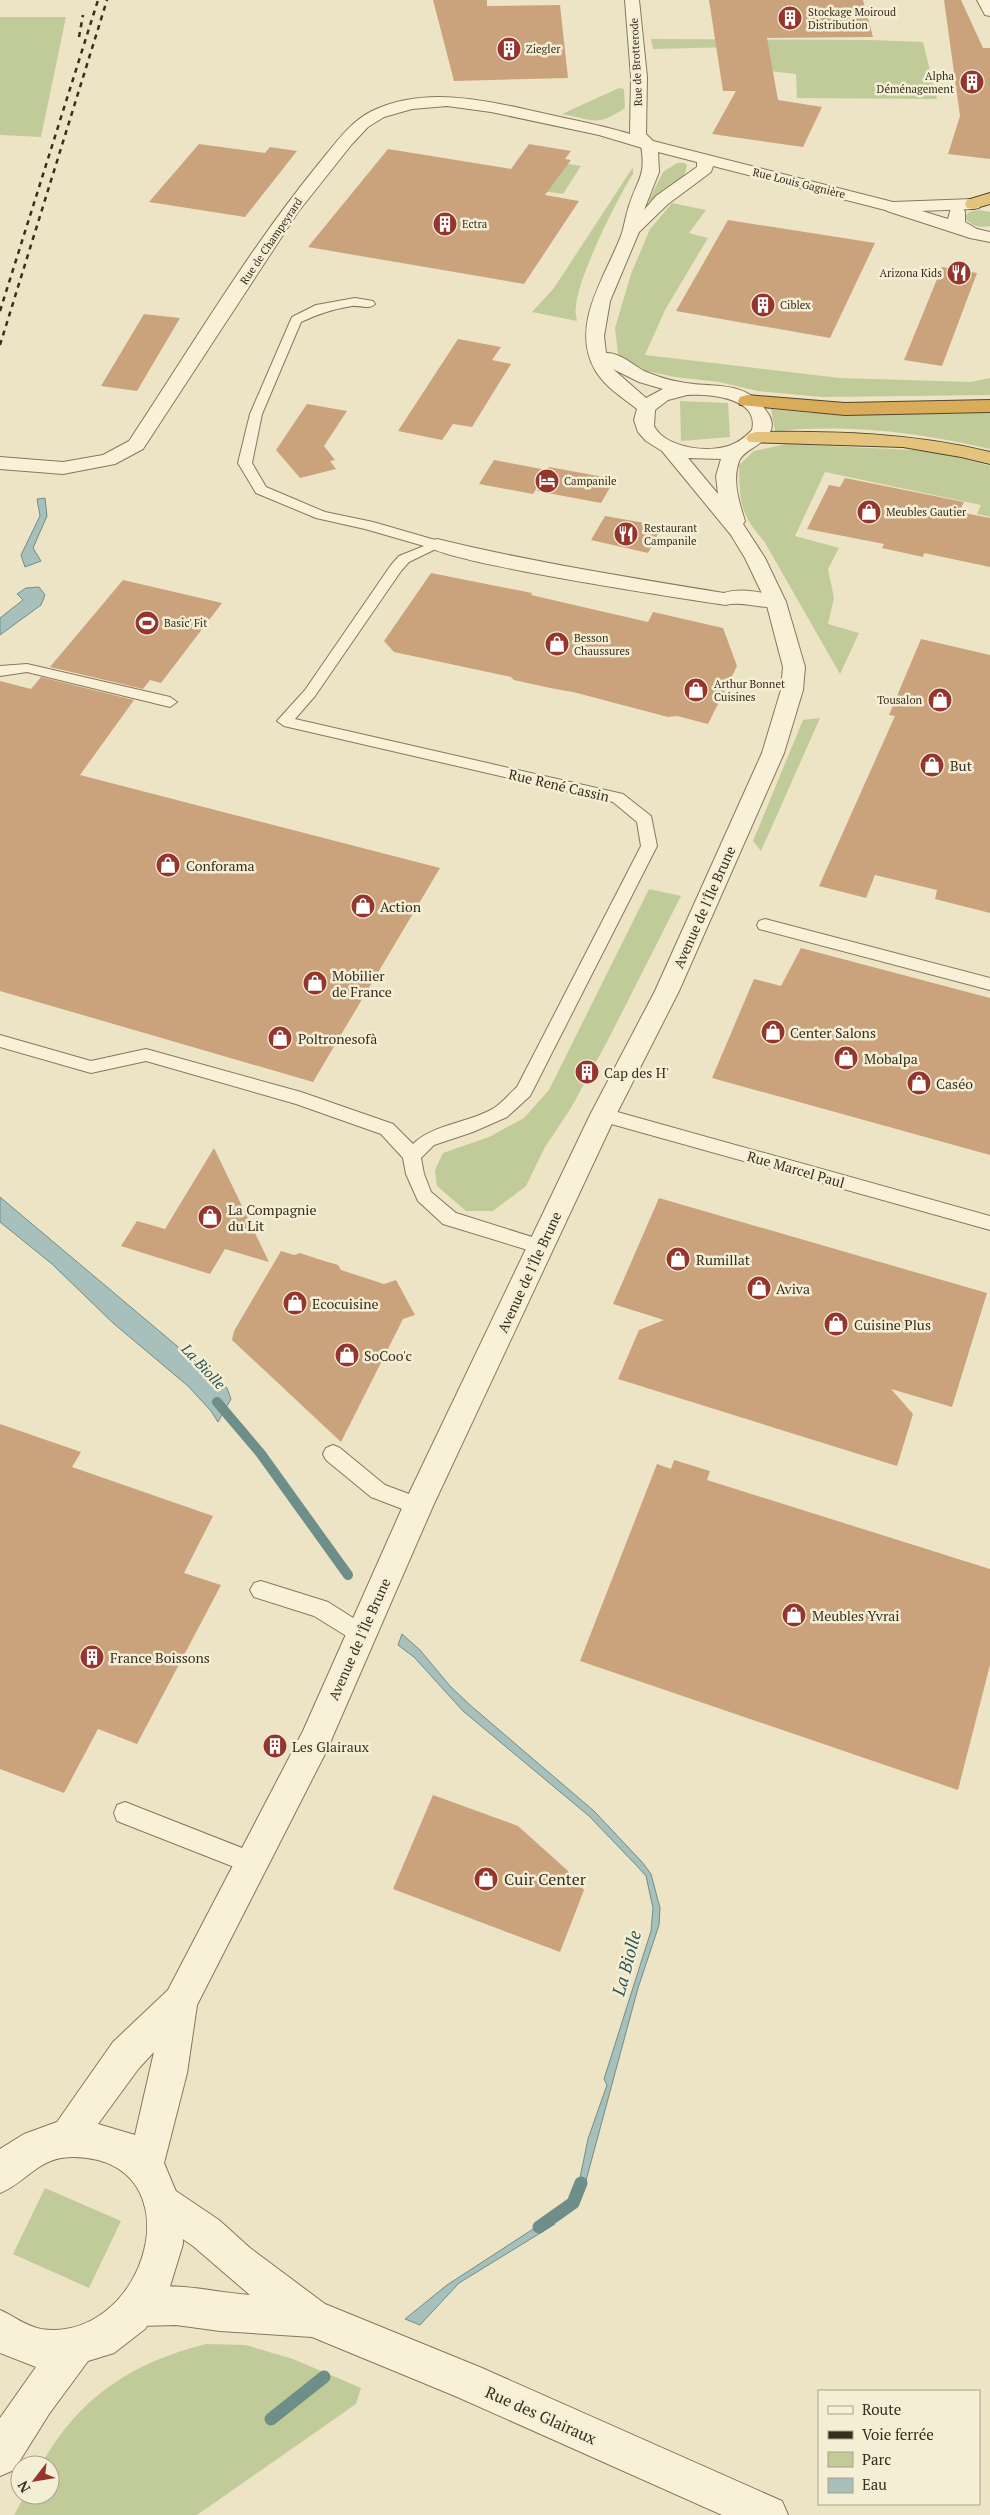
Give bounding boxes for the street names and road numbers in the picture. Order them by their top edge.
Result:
street label: Rue de Brotterode [627,17,645,107]
street label: Rue Louis Gagnière [751,165,847,201]
street label: Rue de Champeyrard [237,195,305,287]
street label: Rue René Cassin [507,764,612,806]
street label: Avenue de l'Île Brune [669,843,739,971]
street label: Rue Marcel Paul [745,1146,847,1192]
street label: Avenue de l'Île Brune [493,1208,565,1336]
street label: Avenue de l'Île Brune [324,1575,394,1703]
street label: Rue des Glairaux [482,2381,601,2450]

